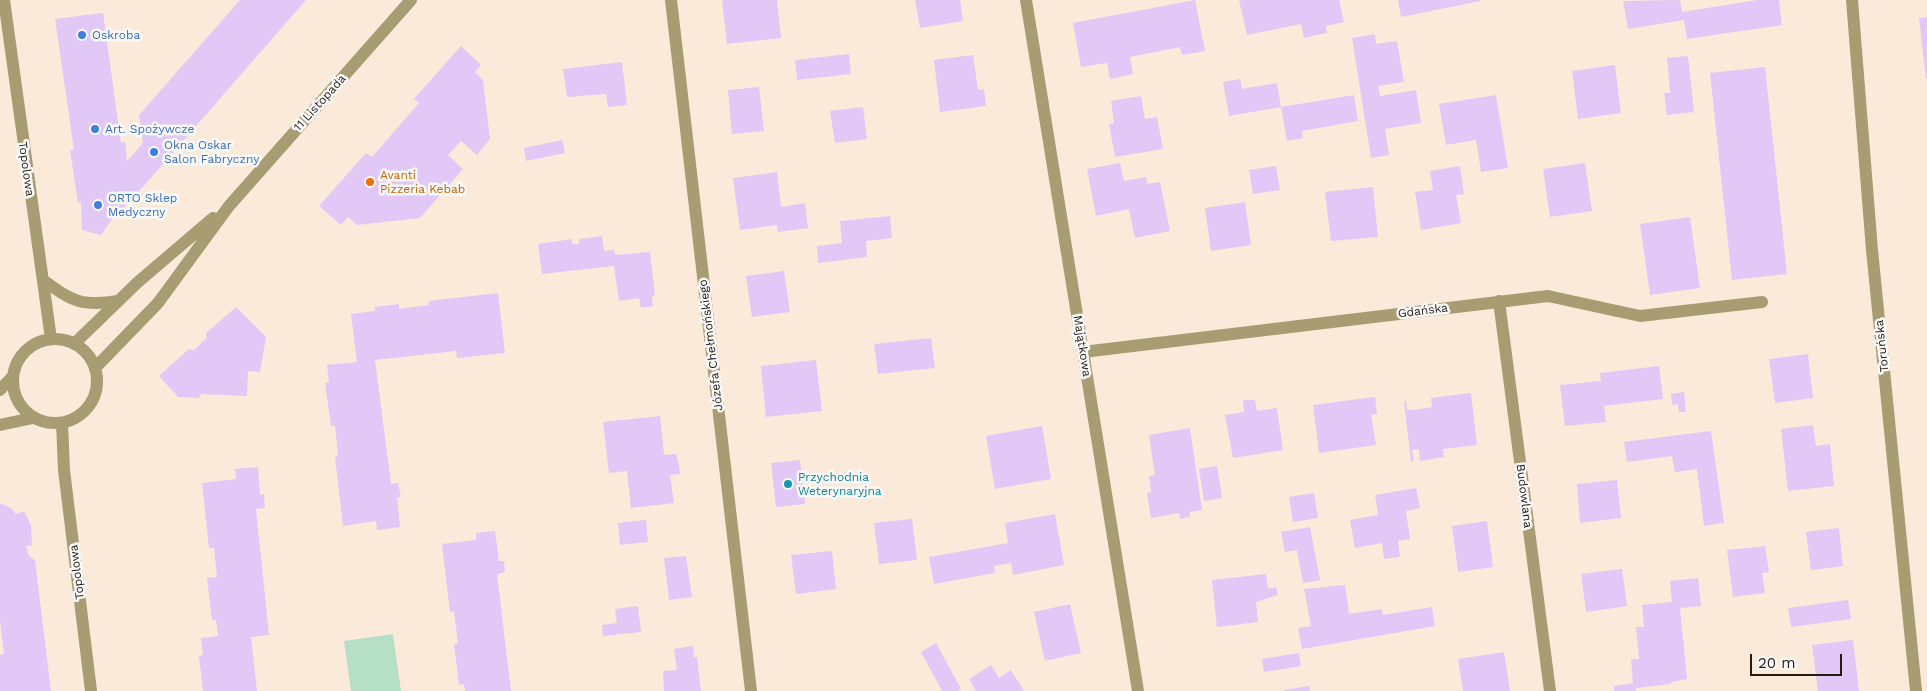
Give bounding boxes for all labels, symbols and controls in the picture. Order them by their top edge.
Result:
place label: Oskroba [92,28,140,42]
marker: Oskroba [76,29,88,41]
street label: 11 Listopada [291,72,349,134]
place label: Art. Spożywcze [105,122,194,136]
marker: Art. Spożywcze [89,123,101,135]
place label: Okna Oskar Salon Fabryczny [164,138,259,166]
street label: Topolowa [15,141,37,197]
marker: Okna Oskar Salon Fabryczny [148,146,160,158]
place label: Avanti Pizzeria Kebab [380,168,465,196]
marker: Avanti Pizzeria Kebab [364,176,376,188]
place label: ORTO Sklep Medyczny [108,191,177,219]
marker: ORTO Sklep Medyczny [92,199,104,211]
street label: Józefa Chełmońskiego [696,279,726,411]
street label: Gdańska [1397,301,1449,321]
street label: Majątkowa [1070,314,1094,378]
street label: Toruńska [1872,319,1892,373]
street label: Budowlana [1513,463,1535,529]
place label: Przychodnia Weterynaryjna [798,470,882,498]
marker: Przychodnia Weterynaryjna [782,478,794,490]
street label: Topolowa [66,544,88,600]
scale bar [1752,644,1844,676]
text: 20 m [1758,654,1796,672]

